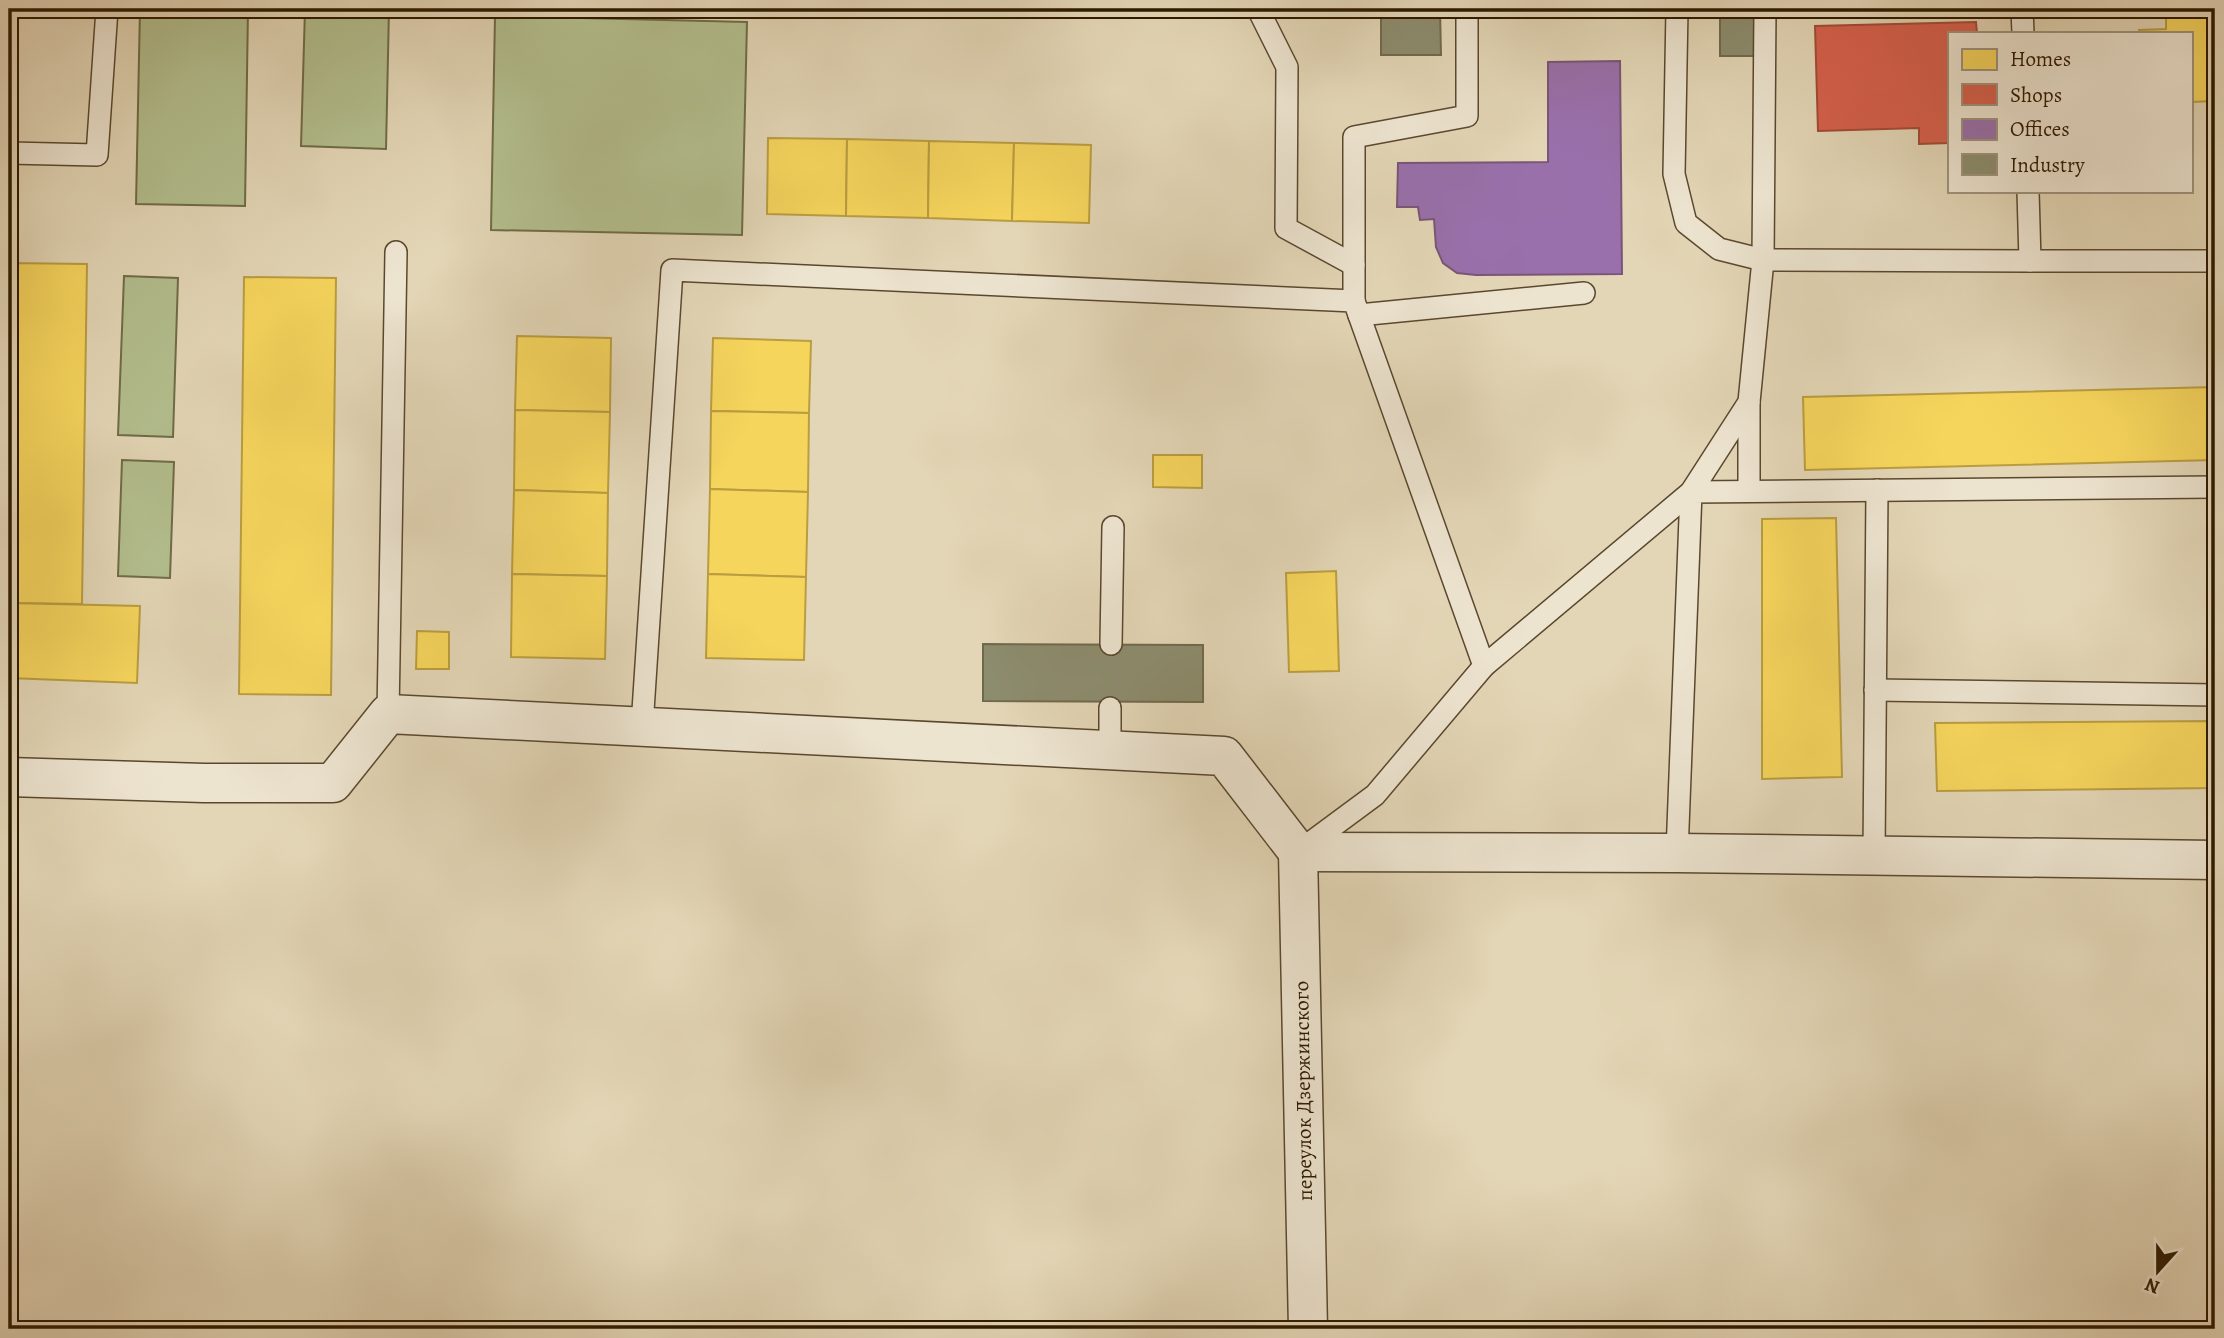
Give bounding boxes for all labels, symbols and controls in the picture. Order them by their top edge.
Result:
legend [1948,32,2192,192]
text: Homes [2010,45,2071,73]
text: Shops [2010,81,2062,109]
text: Offices [2010,115,2070,143]
text: Industry [2010,151,2085,179]
street label: переулок Дзержинского [1287,981,1319,1201]
north arrow [2122,1236,2192,1306]
text: N [2141,1271,2163,1301]

